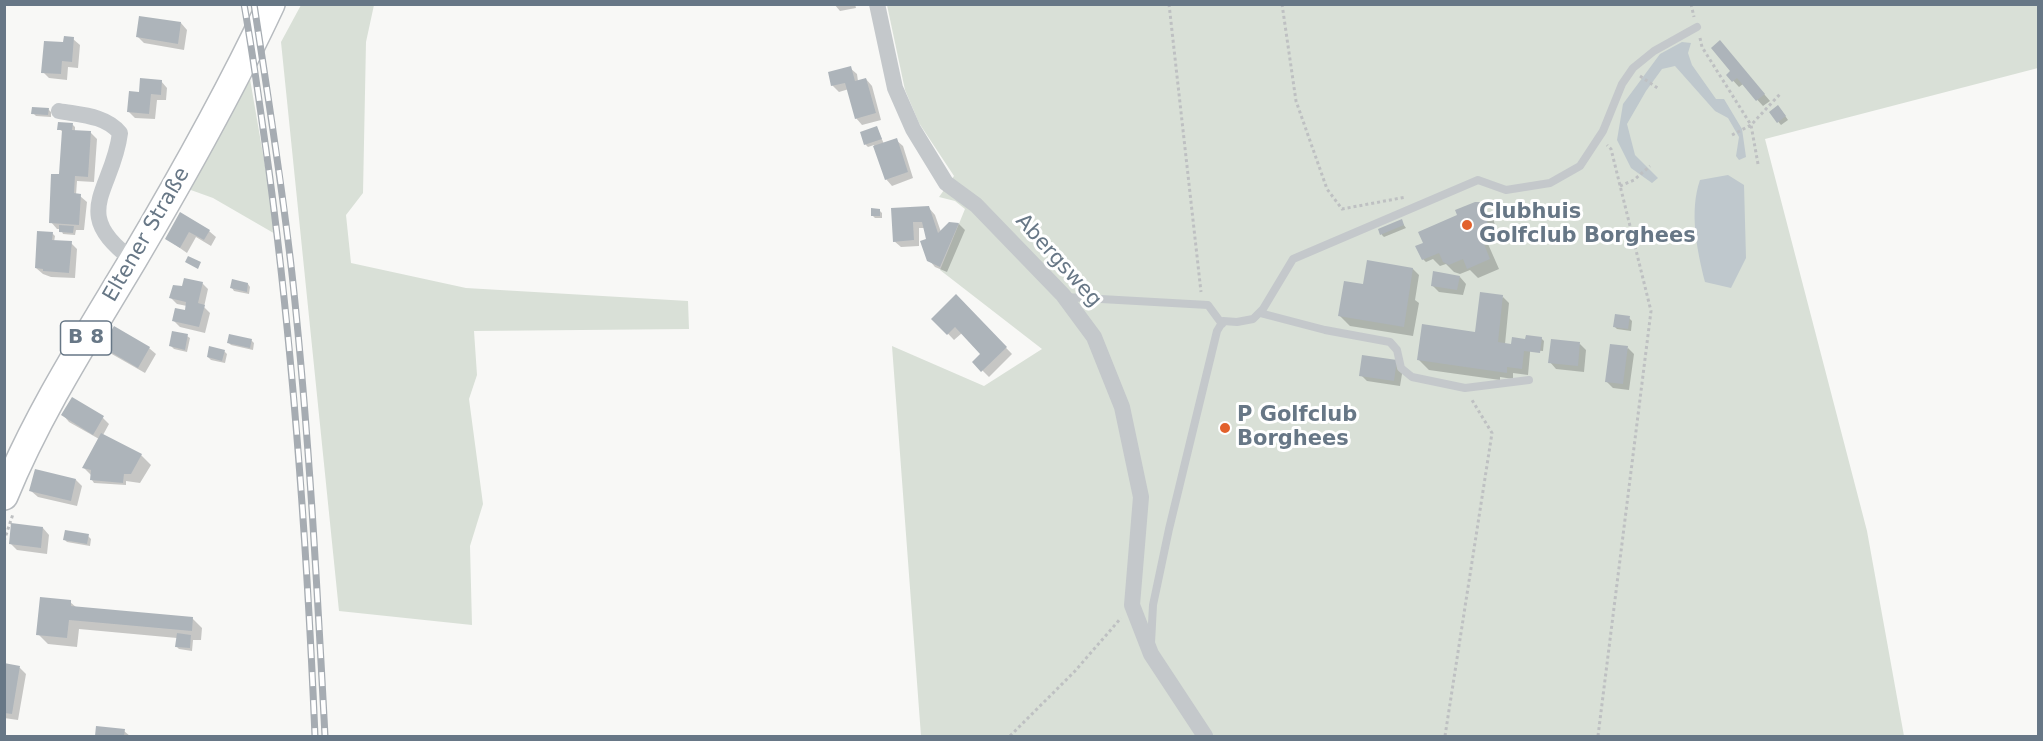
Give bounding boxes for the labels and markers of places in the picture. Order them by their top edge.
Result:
place label: Clubhuis Golfclub Borghees [1479,200,1696,250]
marker: Clubhuis Golfclub Borghees [1460,218,1474,232]
place label: P Golfclub Borghees [1237,403,1357,453]
marker: P Golfclub Borghees [1218,421,1232,435]

